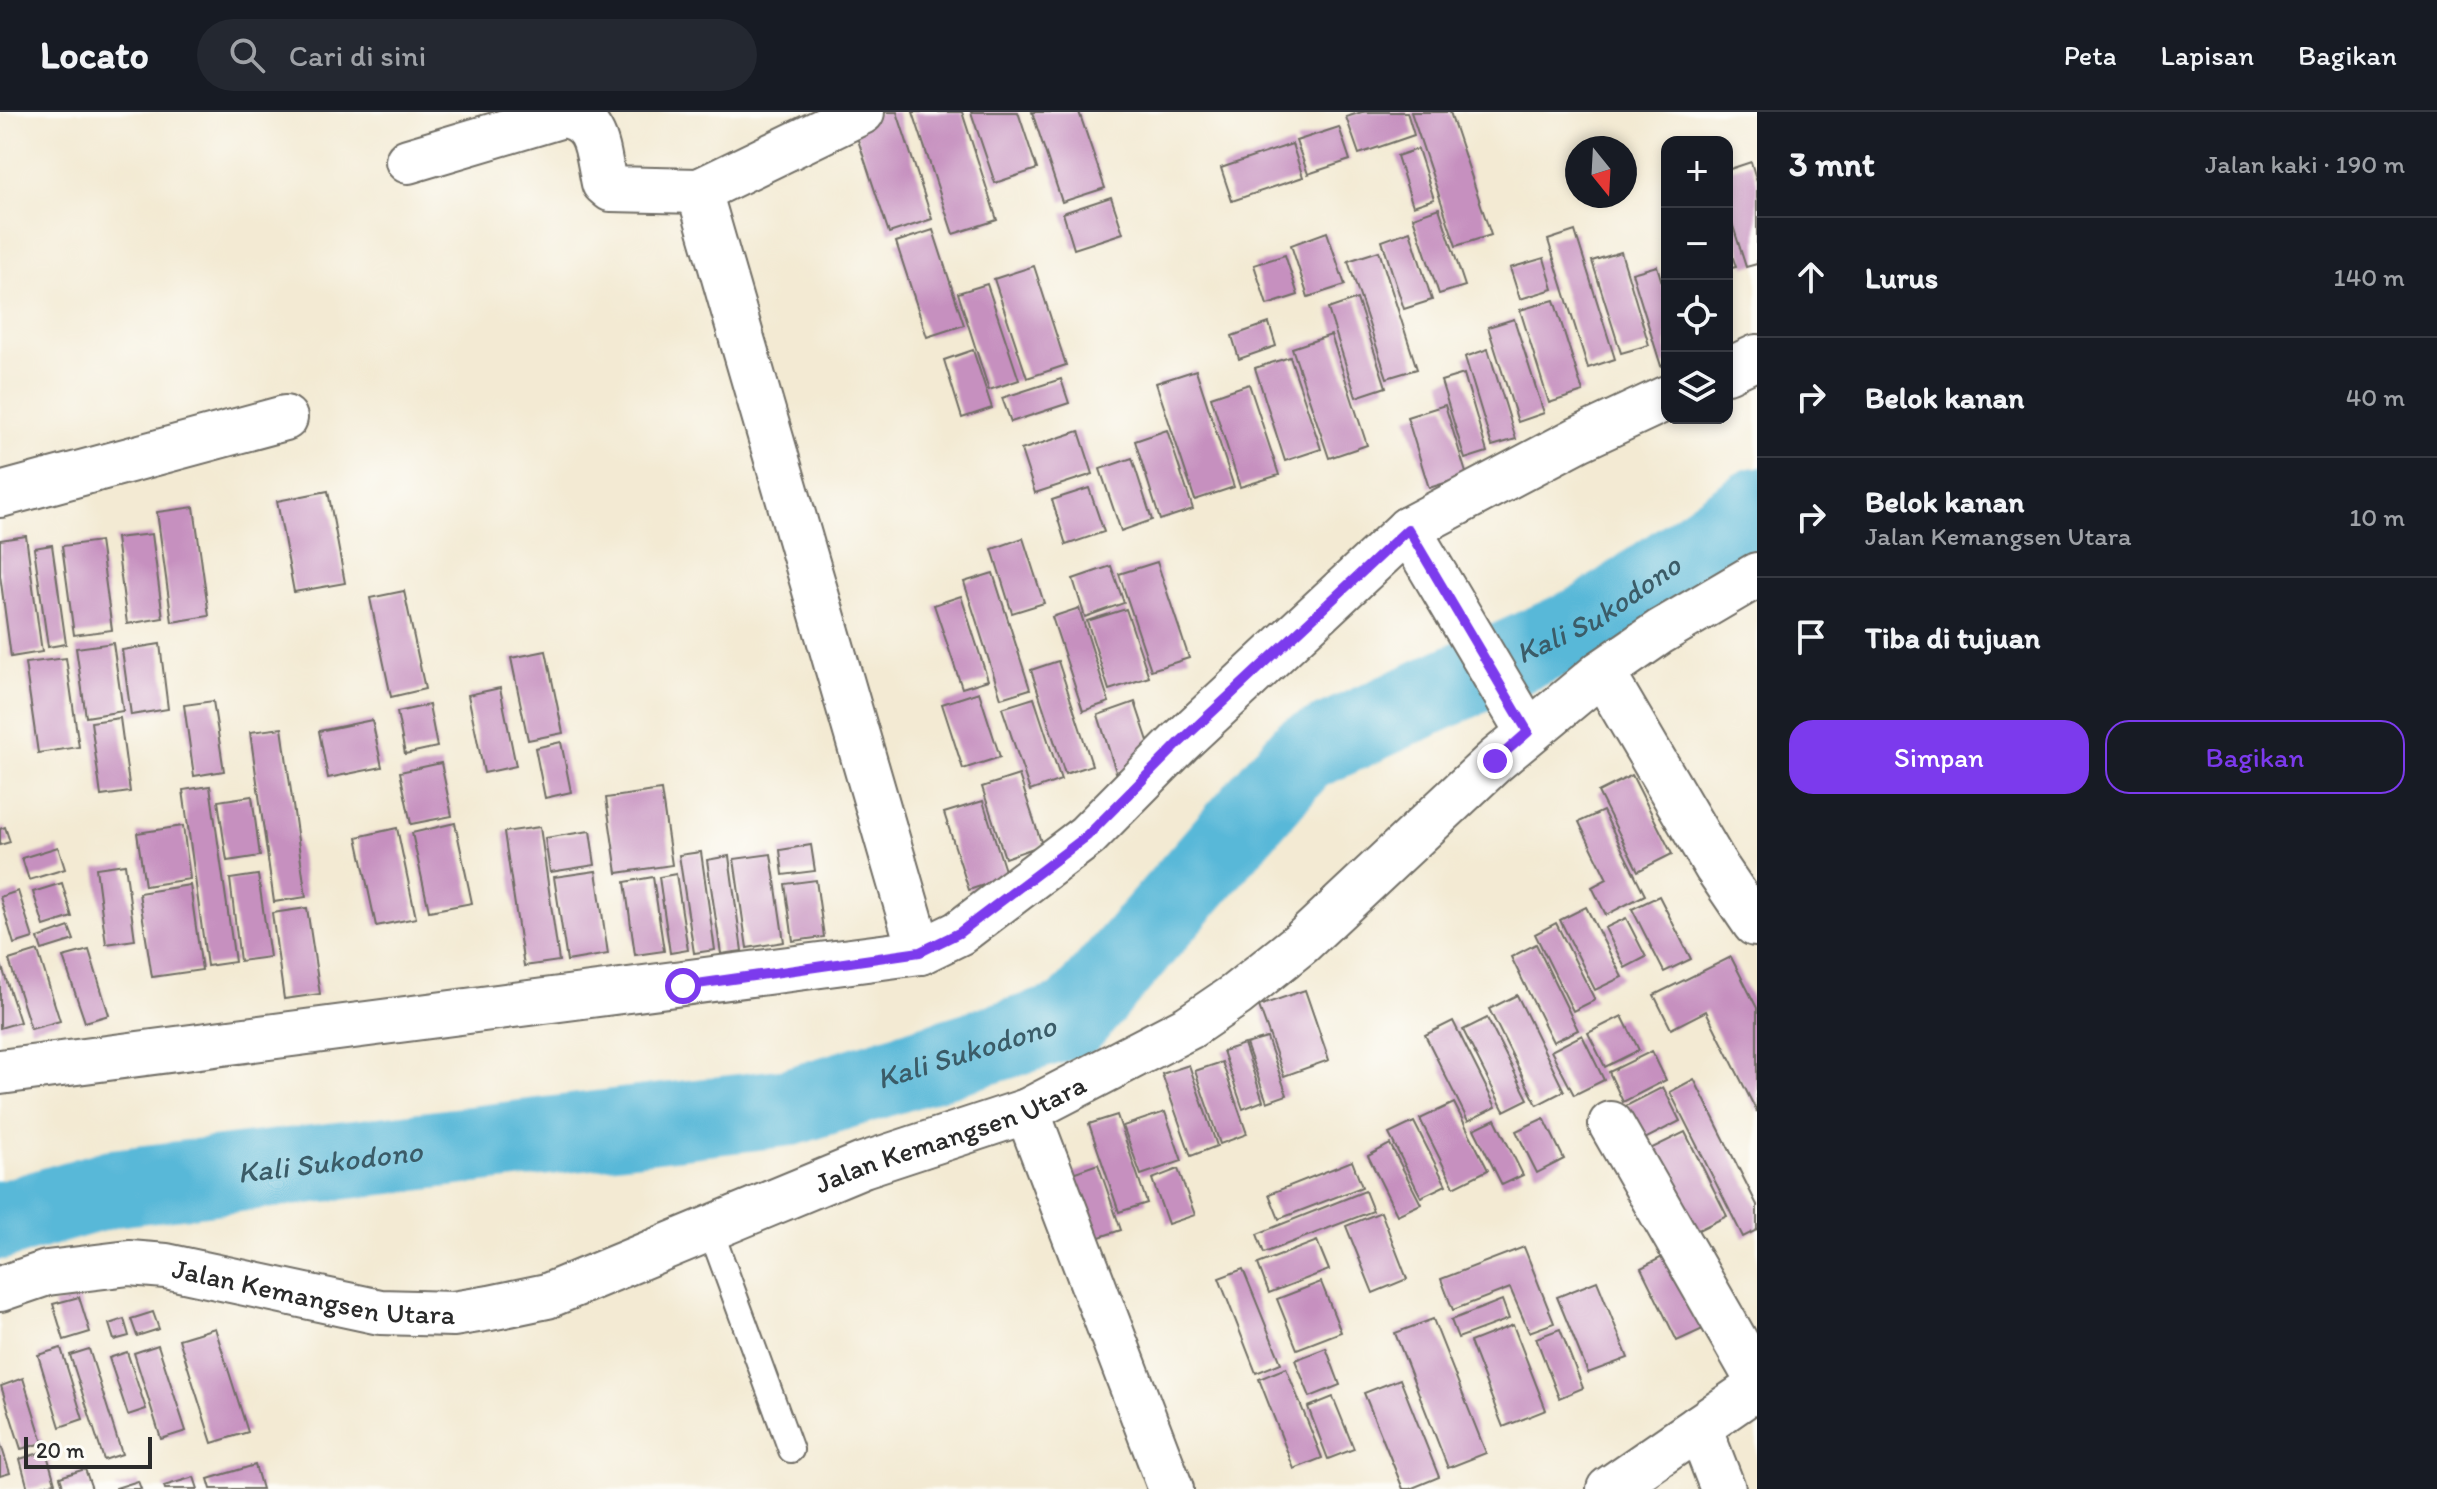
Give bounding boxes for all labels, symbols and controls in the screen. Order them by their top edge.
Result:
search box [197,19,757,91]
text: Locato [40,32,149,78]
icon: search [225,33,269,77]
text: Cari di sini [289,37,426,74]
text: Peta [2064,38,2117,72]
text: Lapisan [2161,38,2254,72]
text: Bagikan [2298,38,2397,72]
north arrow [1565,136,1637,208]
map controls [1661,136,1733,424]
button: + [1661,136,1733,208]
text: 3 mnt [1789,144,1875,185]
text: Jalan kaki · 190 m [2205,148,2405,180]
button: − [1661,208,1733,280]
icon: ahead [1789,255,1833,299]
text: Lurus [1865,259,1938,296]
text: 140 m [2334,261,2405,293]
button: locate [1661,280,1733,352]
button: layers [1661,352,1733,424]
icon: right [1789,375,1833,419]
text: Belok kanan [1865,379,2024,416]
text: 40 m [2346,381,2405,413]
text: Belok kanan [1865,483,2024,520]
icon: right [1789,495,1833,539]
text: 10 m [2349,501,2405,533]
text: Jalan Kemangsen Utara [1865,520,2132,552]
water label: Kali Sukodono [1510,546,1688,672]
icon: arrive [1789,615,1833,659]
text: Tiba di tujuan [1865,619,2040,656]
button: Simpan [1789,720,2089,794]
button: Bagikan [2105,720,2405,794]
route end [1477,743,1513,779]
route start [665,968,701,1004]
water label: Kali Sukodono [872,1006,1061,1097]
street label: Jalan Kemangsen Utara [810,1066,1092,1200]
water label: Kali Sukodono [235,1132,425,1191]
street label: Jalan Kemangsen Utara [169,1251,456,1331]
scale bar [24,1433,152,1469]
text: 20 m [36,1437,85,1464]

